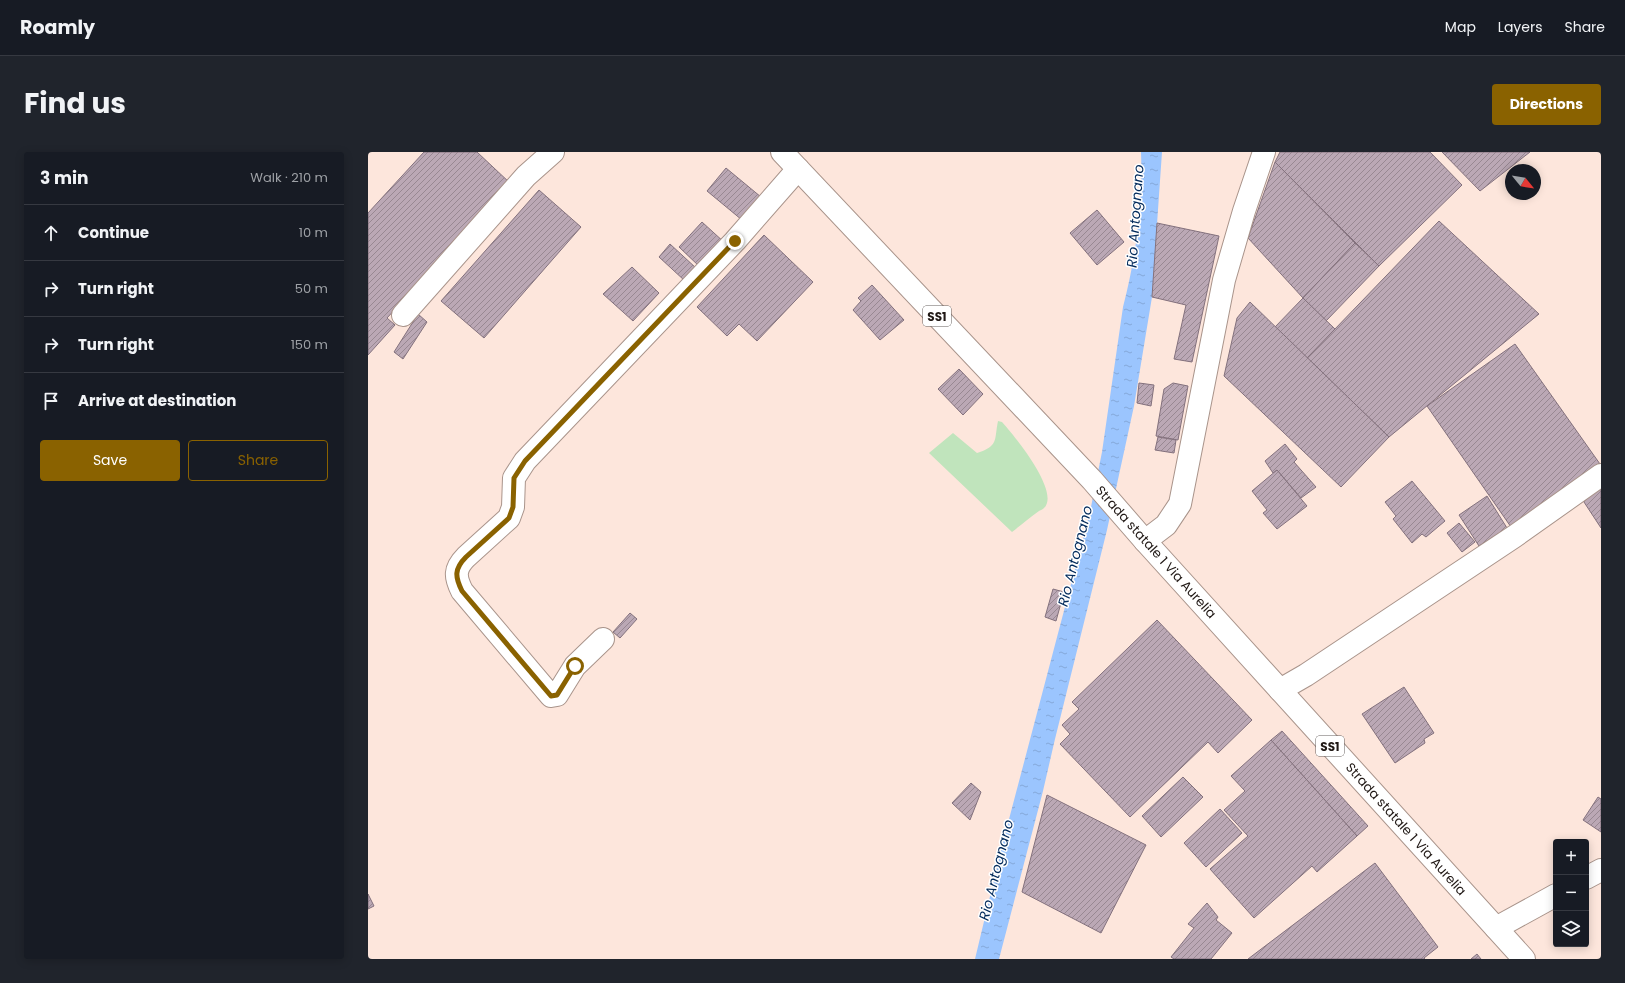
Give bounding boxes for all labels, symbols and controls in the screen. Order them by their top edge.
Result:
text: Roamly [20,14,95,41]
text: Map [1445,17,1476,37]
text: Layers [1498,17,1542,37]
text: Share [1564,17,1605,37]
text: Find us [24,84,126,123]
button: Directions [1492,84,1601,125]
water label: Rio Antognano [1121,164,1149,268]
north arrow [1505,164,1541,200]
text: 3 min [40,166,88,190]
text: Walk · 210 m [250,168,328,187]
icon: ahead [40,222,62,244]
text: Continue [78,222,149,243]
text: 10 m [299,223,328,242]
route end [726,232,744,250]
icon: right [40,278,62,300]
text: Turn right [78,278,154,299]
text: 50 m [295,279,328,298]
road number: SS1 [923,306,951,326]
icon: right [40,334,62,356]
text: Turn right [78,334,154,355]
text: 150 m [291,335,328,354]
icon: arrive [40,390,62,412]
text: Arrive at destination [78,390,236,411]
button: Save [40,440,180,481]
button: Share [188,440,328,481]
street label: Strada statale 1 Via Aurelia [1091,481,1221,623]
water label: Rio Antognano [1053,503,1097,609]
route start [566,657,584,675]
road number: SS1 [1316,736,1344,756]
street label: Strada statale 1 Via Aurelia [1341,758,1471,900]
water label: Rio Antognano [974,817,1018,923]
map controls [1553,839,1589,947]
button: + [1553,839,1589,875]
button: − [1553,875,1589,911]
button: layers [1553,911,1589,947]

